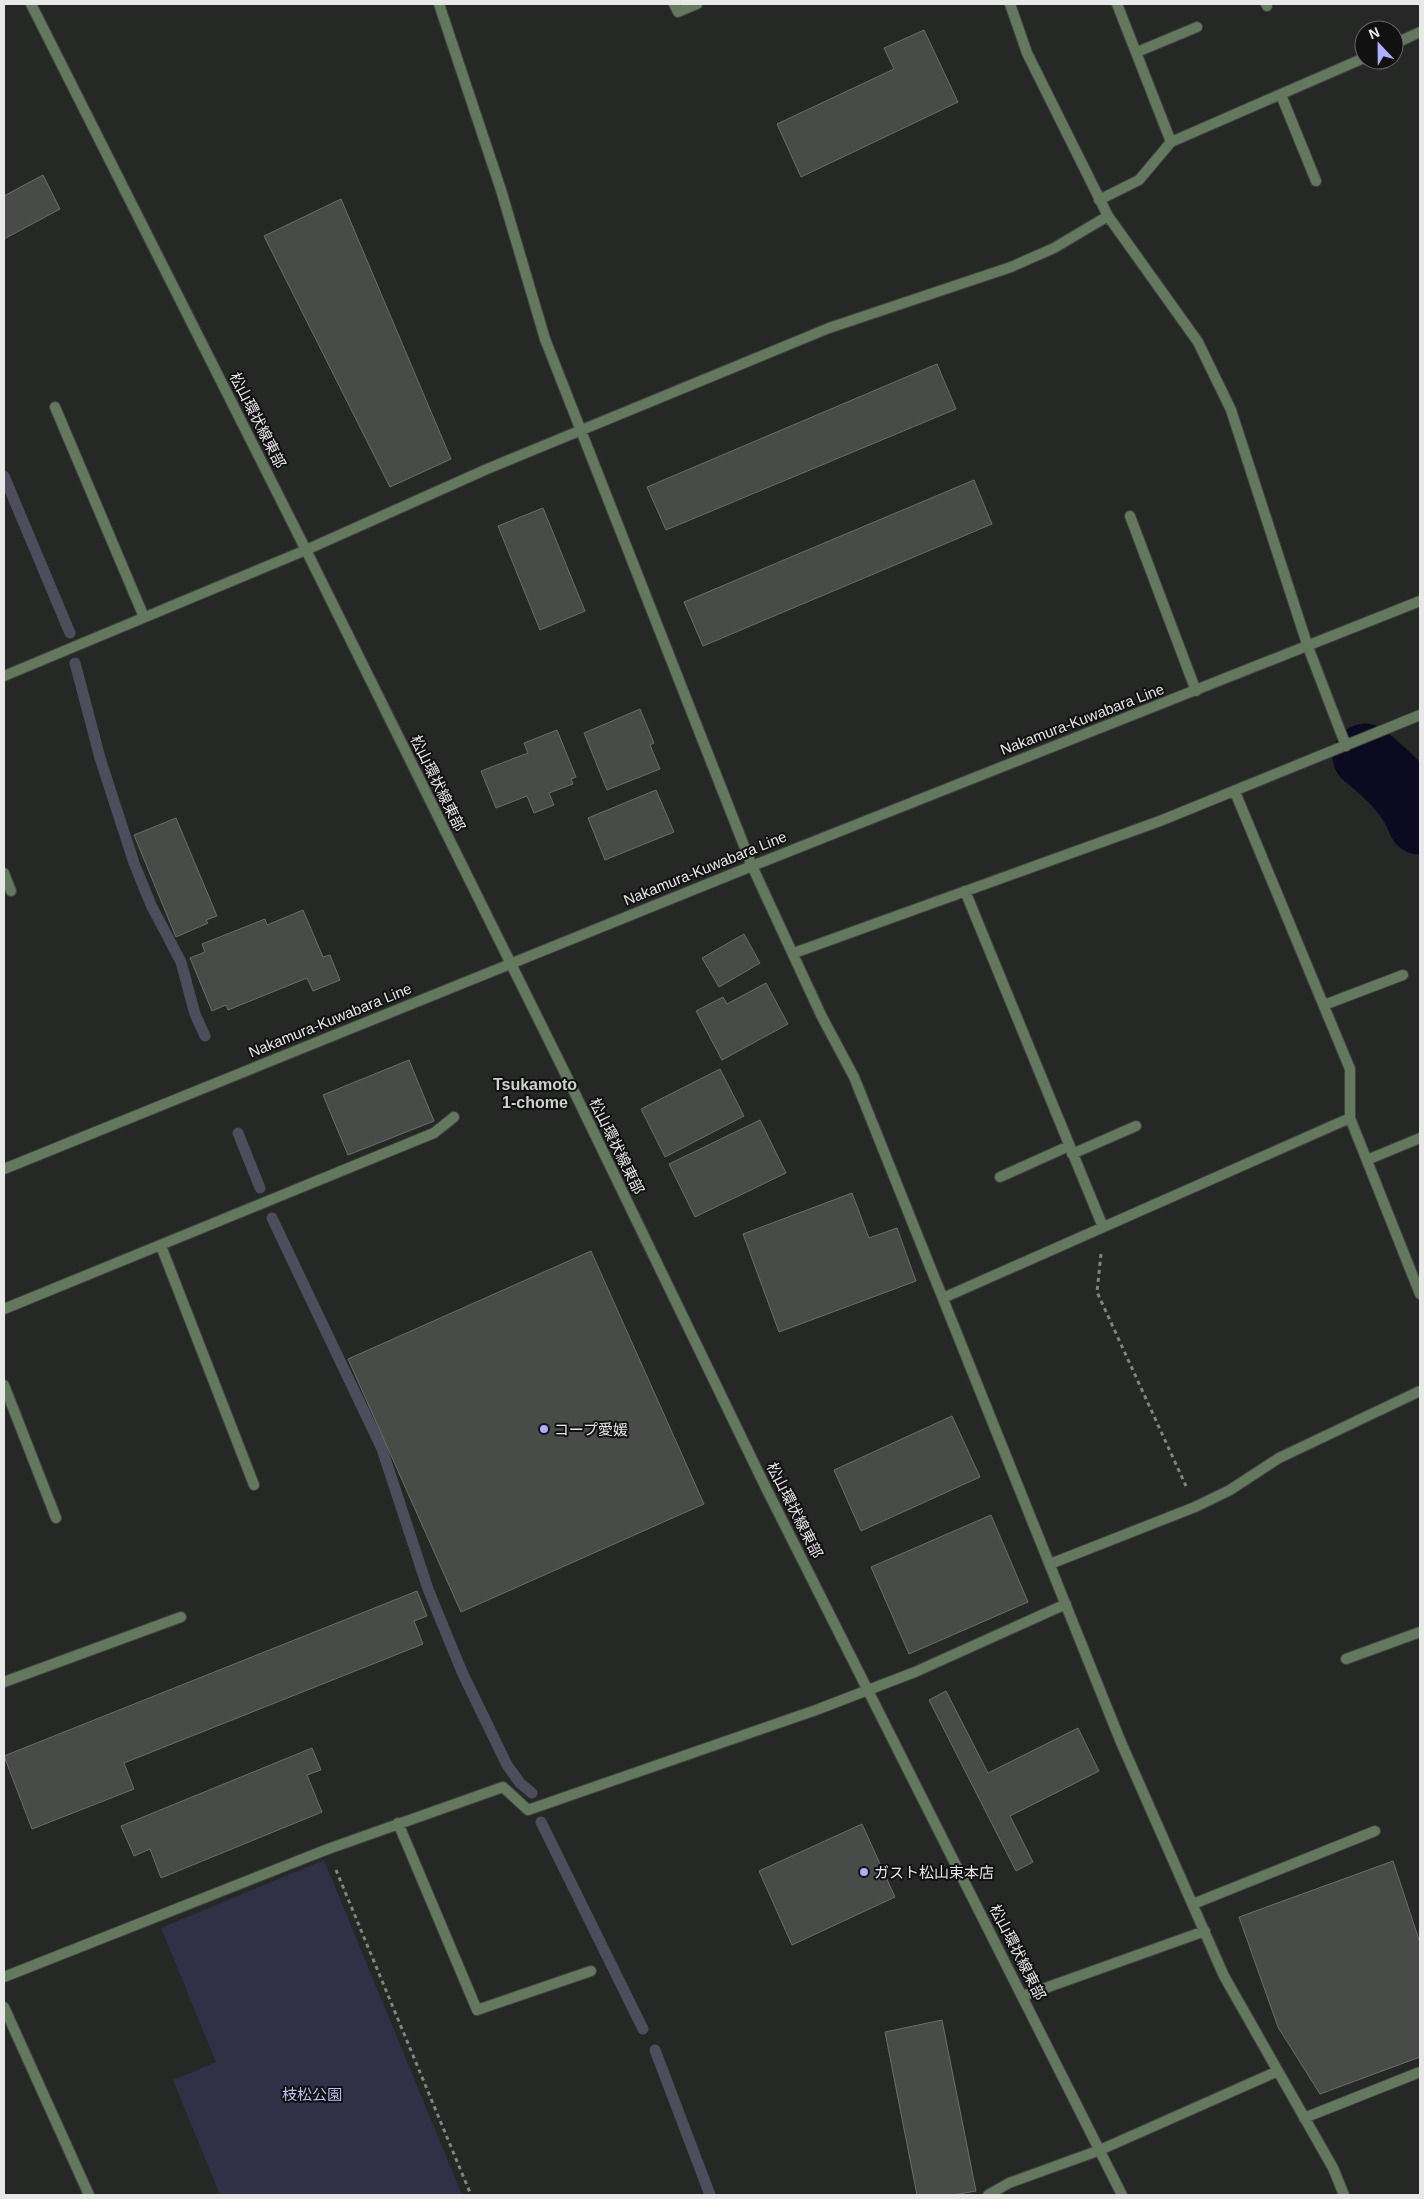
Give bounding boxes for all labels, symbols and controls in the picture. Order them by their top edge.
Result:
north arrow [1354,20,1404,70]
text: N [1366,24,1382,42]
street label: 松山環状線東部 [227,369,289,471]
street label: Nakamura-Kuwabara Line [998,680,1166,758]
street label: 松山環状線東部 [407,732,469,834]
street label: Nakamura-Kuwabara Line [621,827,789,909]
street label: Nakamura-Kuwabara Line [246,979,414,1061]
district label: Tsukamoto 1-chome [493,1076,577,1111]
street label: 松山環状線東部 [586,1095,648,1197]
place label: コープ愛媛 [554,1421,628,1438]
marker: コープ愛媛 [538,1423,550,1435]
street label: 松山環状線東部 [764,1459,826,1561]
place label: ガスト松山束本店 [874,1864,994,1881]
marker: ガスト松山束本店 [858,1866,870,1878]
street label: 松山環状線東部 [987,1901,1049,2003]
park label: 枝松公園 [282,2086,342,2103]

